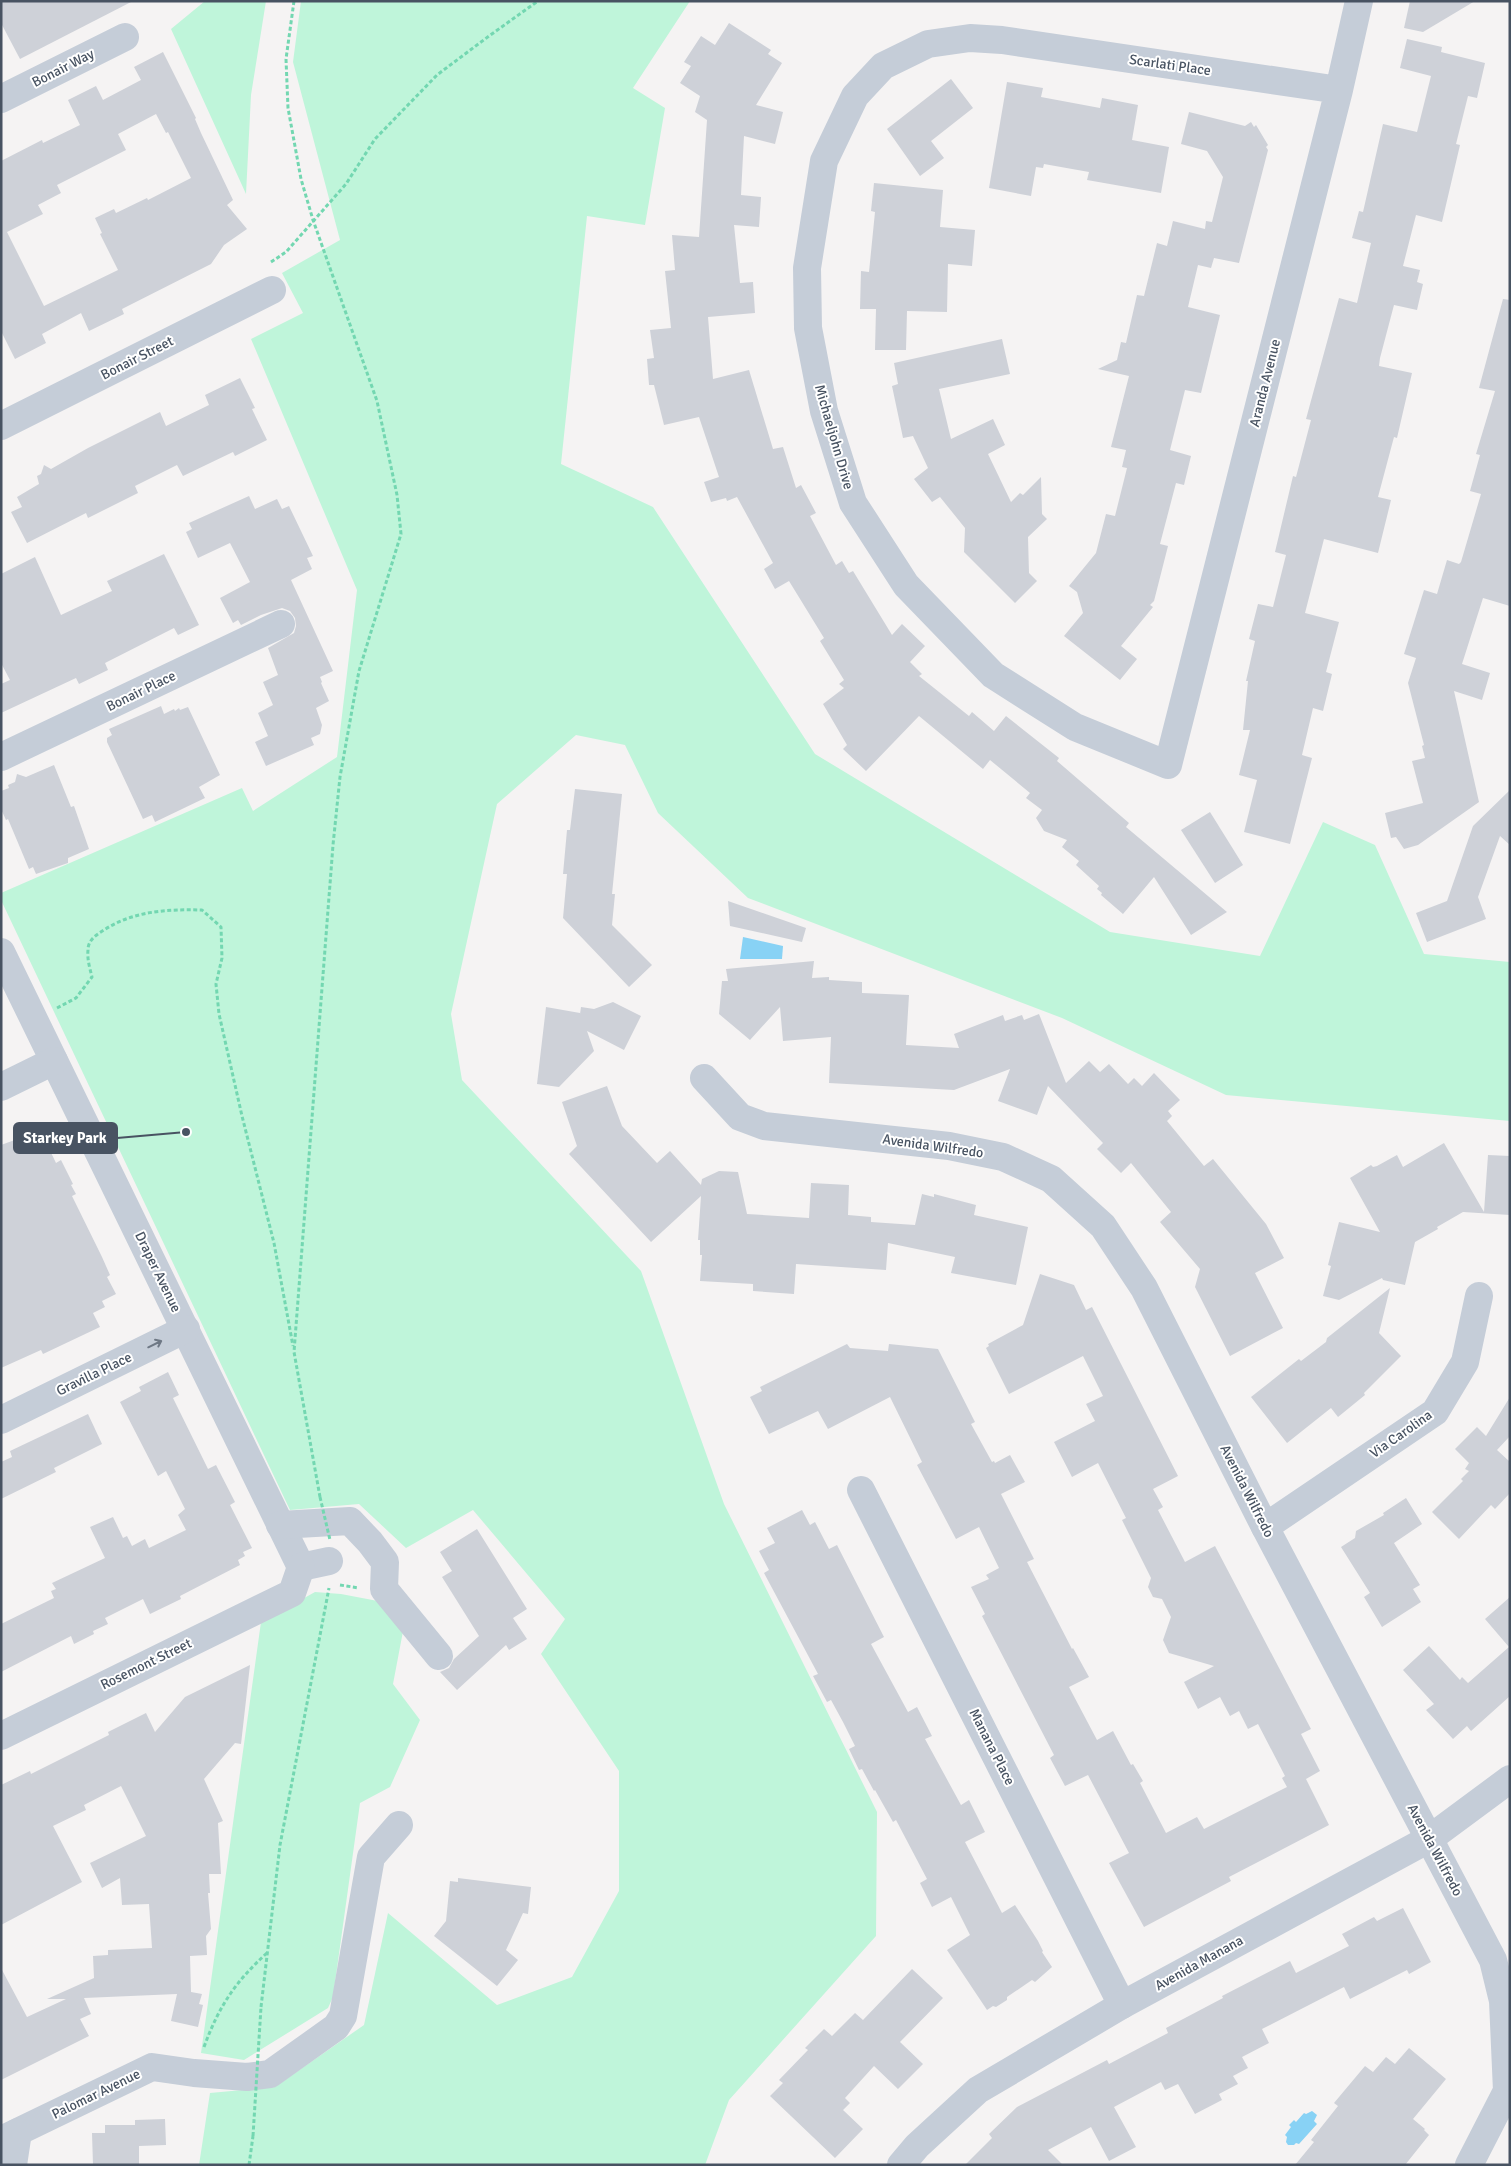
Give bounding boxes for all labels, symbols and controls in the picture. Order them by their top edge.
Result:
street label: Bonair Way [29,45,97,91]
street label: Scarlati Place [1128,51,1212,79]
street label: Bonair Street [98,332,176,384]
street label: Aranda Avenue [1246,337,1284,429]
street label: Michaeljohn Drive [811,383,857,491]
street label: Bonair Place [103,667,179,715]
callout: Starkey Park [14,1123,117,1153]
text: Starkey Park [23,1129,107,1147]
street label: Avenida Wilfredo [881,1130,985,1162]
street label: Draper Avenue [131,1229,185,1315]
one-way arrow [147,1339,162,1348]
street label: Gravilla Place [53,1348,135,1400]
street label: Via Carolina [1367,1406,1435,1462]
street label: Avenida Wilfredo [1216,1442,1278,1540]
street label: Rosemont Street [98,1635,194,1693]
street label: Manana Place [965,1706,1019,1788]
street label: Avenida Wilfredo [1404,1801,1466,1899]
street label: Avenida Manana [1152,1932,1246,1994]
street label: Palomar Avenue [49,2065,143,2123]

